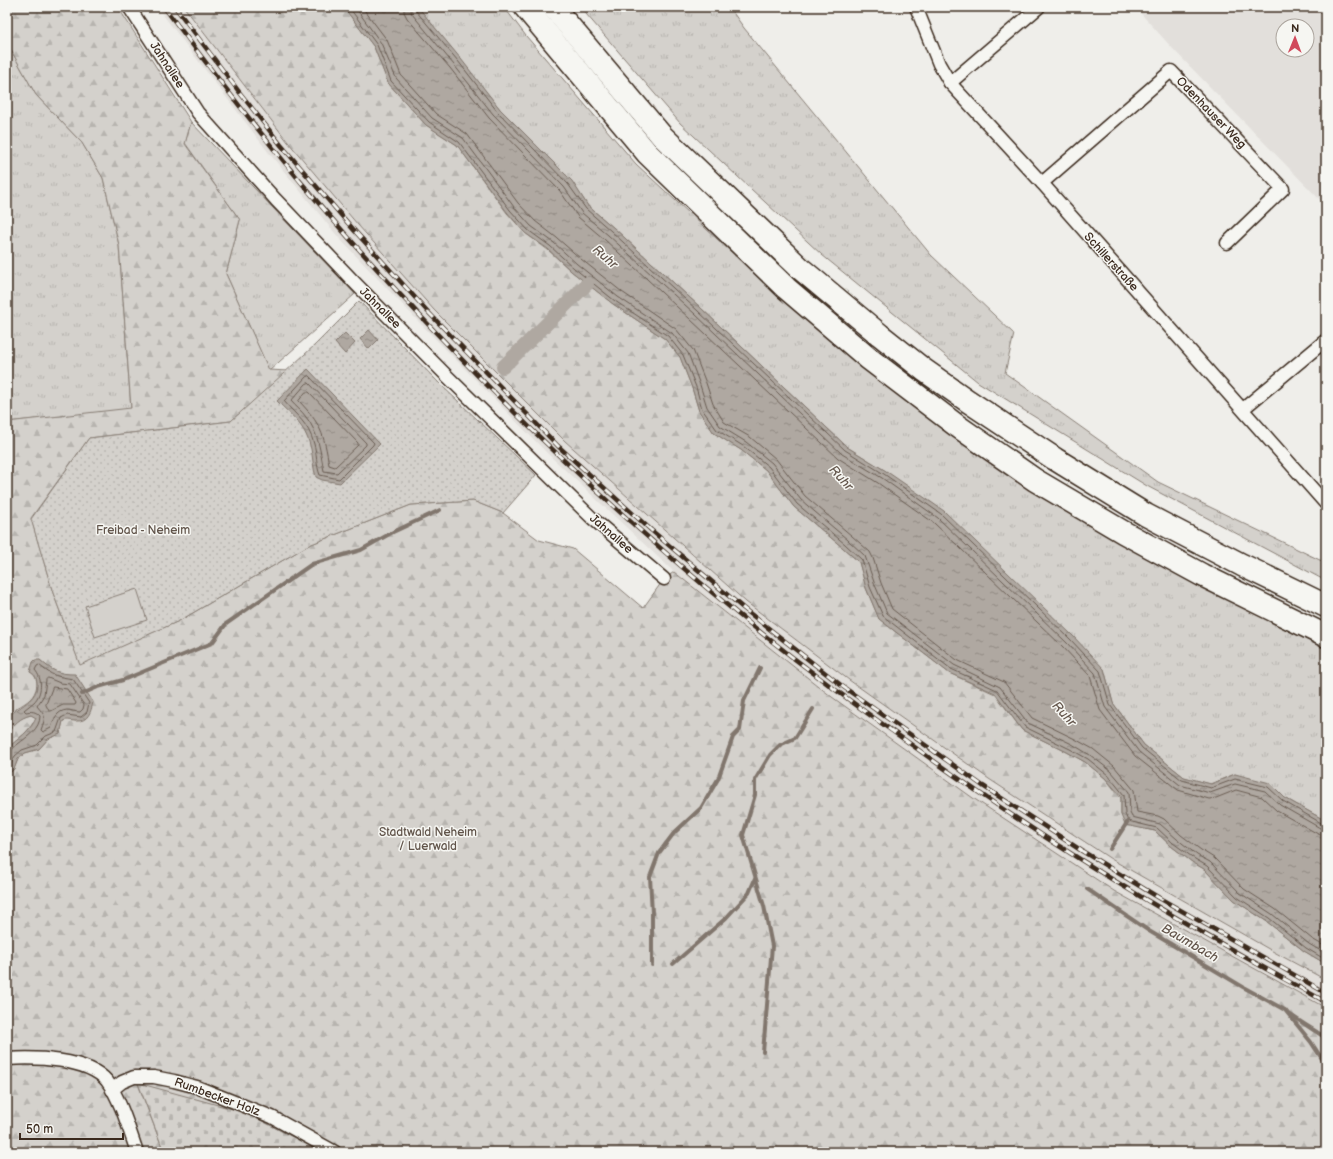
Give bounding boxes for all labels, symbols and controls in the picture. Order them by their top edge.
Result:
north arrow [1275,18,1315,58]
text: N [1291,22,1299,35]
street label: Jahnallee [146,39,188,91]
street label: Odenhauser Weg [1173,74,1249,152]
street label: Schillerstraße [1081,229,1141,295]
water label: Ruhr [589,242,622,273]
street label: Jahnallee [356,284,404,332]
water label: Ruhr [825,462,857,495]
street label: Jahnallee [586,511,636,557]
park label: Freibad - Neheim [96,523,190,538]
water label: Ruhr [1048,698,1080,731]
park label: Stadtwald Neheim / Luerwald [379,825,477,854]
water label: Baumbach [1159,920,1221,966]
street label: Rumbecker Holz [172,1075,262,1120]
scale bar [20,1115,123,1141]
text: 50 m [26,1122,53,1137]

